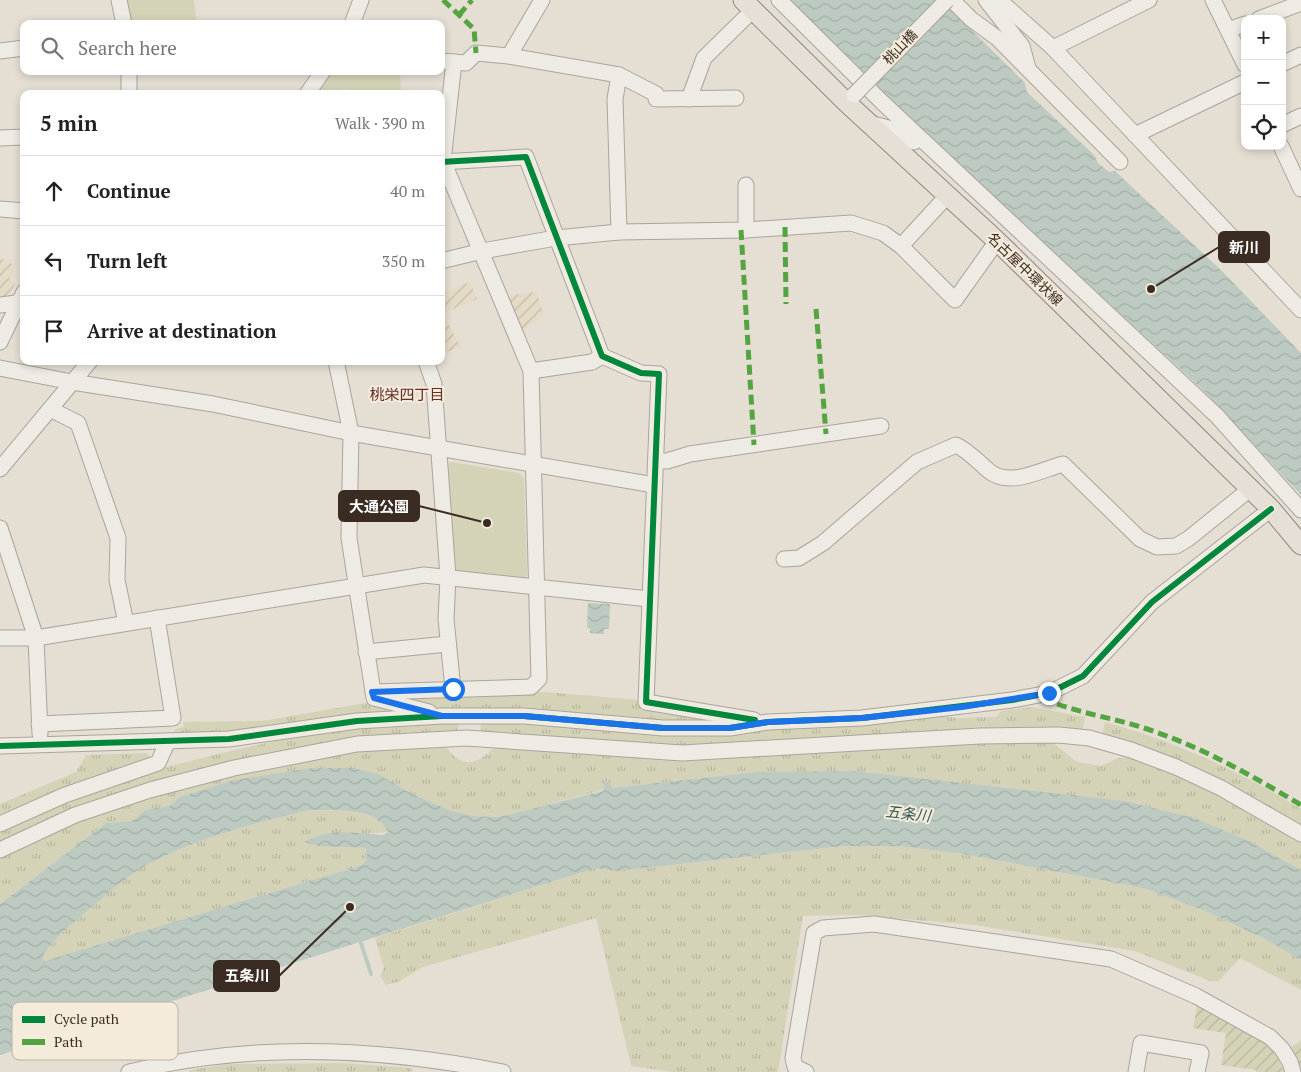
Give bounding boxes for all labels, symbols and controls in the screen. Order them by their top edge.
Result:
map controls [1241,15,1286,150]
button: + [1241,15,1286,60]
search box [20,20,445,75]
street label: 桃山橋 [878,25,921,68]
icon: search [38,34,66,62]
text: Search here [78,35,177,60]
button: − [1241,60,1286,105]
button: locate [1241,105,1286,150]
text: 5 min [40,109,97,137]
text: Walk · 390 m [335,112,425,134]
icon: ahead [40,177,68,205]
text: Continue [87,178,171,203]
text: 40 m [390,180,425,202]
street label: 名古屋中環状線 [984,228,1067,310]
callout: 新川 [1219,232,1269,262]
text: 新川 [1229,237,1259,257]
icon: left [40,247,68,275]
text: Turn left [87,248,168,273]
text: 350 m [382,250,425,272]
icon: arrive [40,317,68,345]
text: Arrive at destination [87,318,276,343]
district label: 桃栄四丁目 [369,384,445,404]
callout: 大通公園 [339,491,419,521]
text: 大通公園 [349,496,409,516]
route start [442,678,465,701]
route end [1038,682,1061,705]
water label: 五条川 [885,801,934,826]
callout: 五条川 [214,961,279,991]
text: 五条川 [224,965,270,985]
legend [12,1002,178,1060]
text: Cycle path [54,1009,119,1028]
text: Path [54,1032,83,1051]

